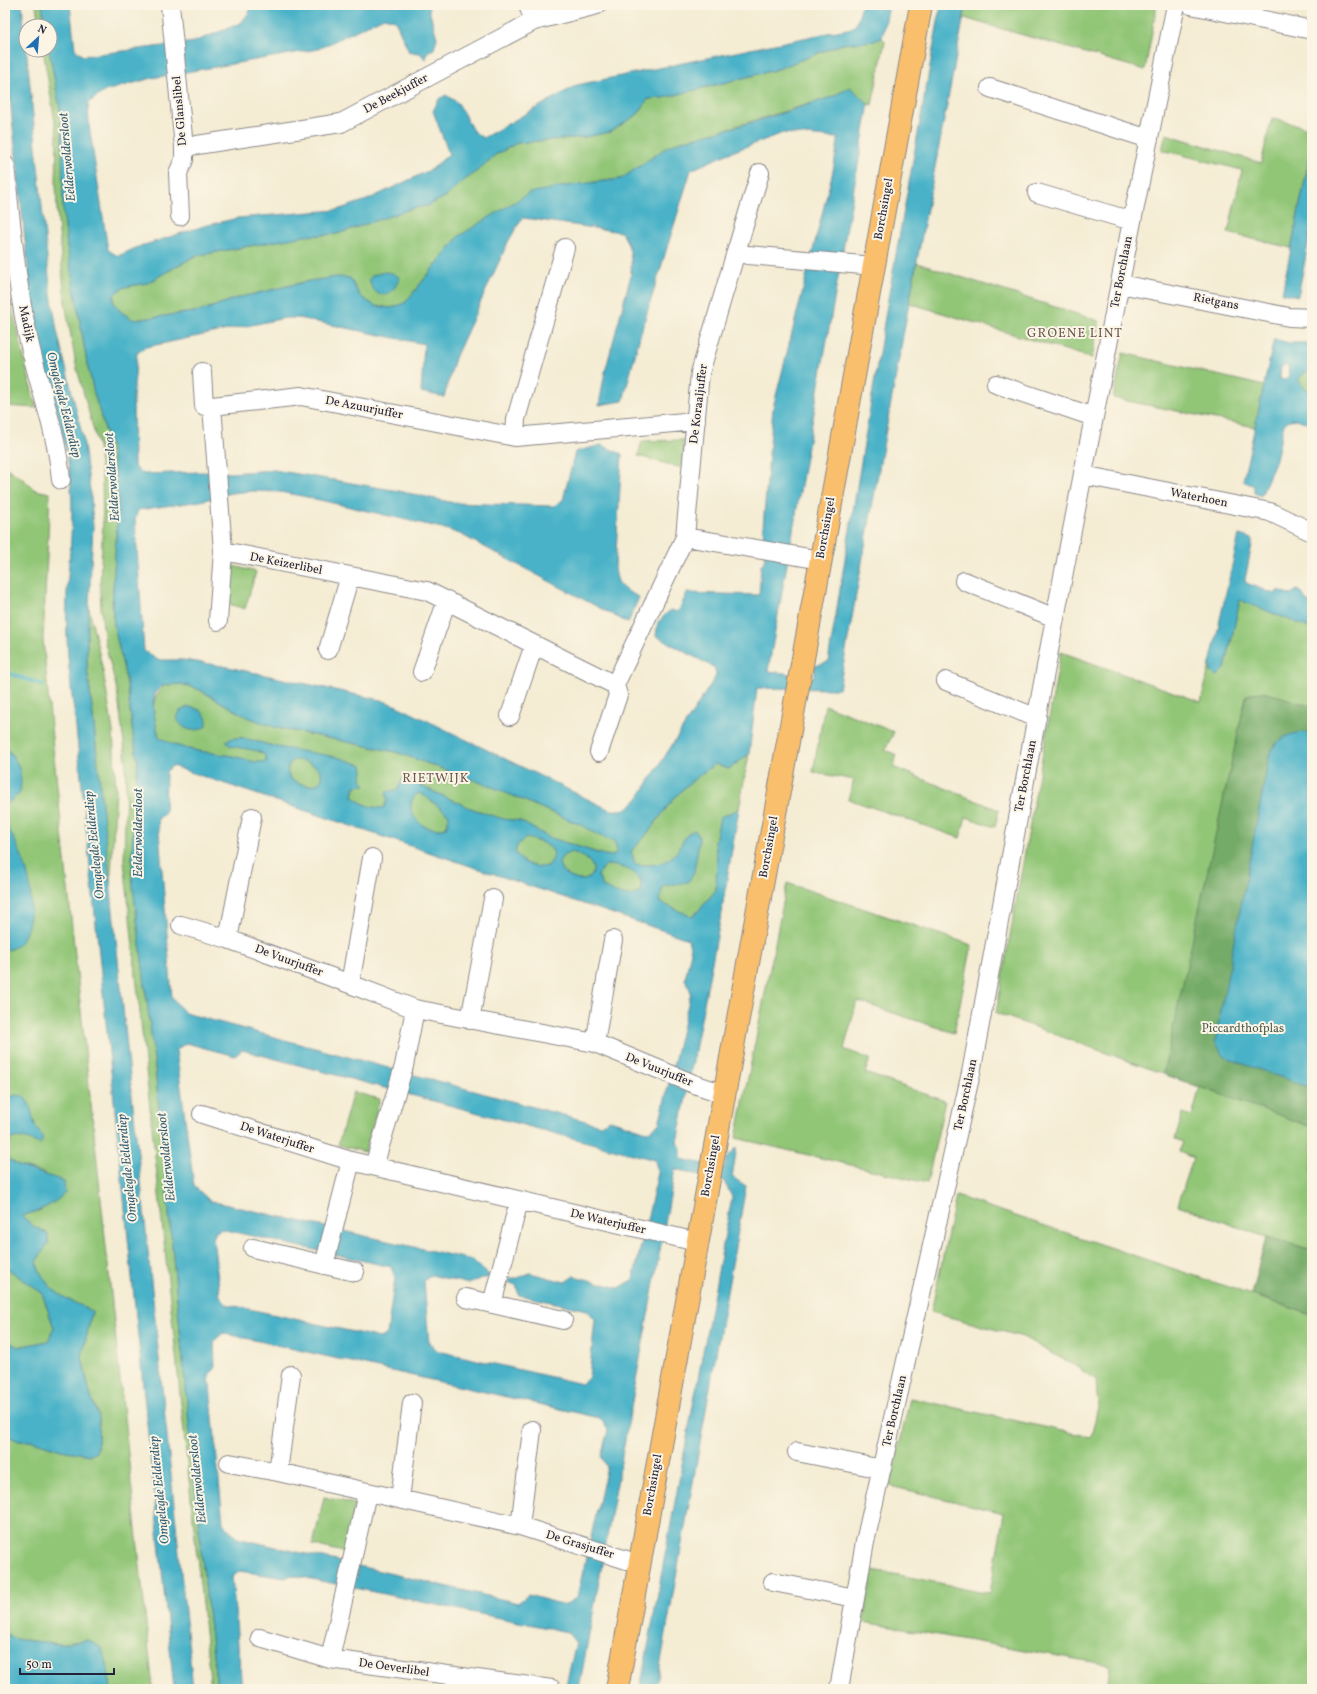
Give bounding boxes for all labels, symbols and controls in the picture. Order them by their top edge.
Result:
north arrow [18,18,58,58]
text: N [35,22,49,39]
street label: De Beekjuffer [361,70,431,118]
street label: De Glanslibel [169,75,191,147]
water label: Eelderwoldersloot [55,111,81,202]
street label: Borchsingel [871,176,897,241]
street label: Ter Borchlaan [1107,235,1137,309]
street label: Rietgans [1192,290,1240,314]
street label: Madijk [14,304,38,344]
district label: GROENE LINT [1027,325,1123,343]
water label: Omgelegde Eelderdiep [41,350,85,460]
street label: De Koraaljuffer [686,363,712,445]
street label: De Azuurjuffer [324,393,404,423]
water label: Eelderwoldersloot [101,431,125,522]
street label: Waterhoen [1169,485,1229,511]
street label: Borchsingel [813,495,839,560]
street label: De Keizerlibel [248,549,324,579]
street label: Ter Borchlaan [1011,739,1041,813]
district label: RIETWIJK [402,770,470,788]
water label: Eelderwoldersloot [130,788,148,878]
water label: Omgelegde Eelderdiep [80,790,110,900]
street label: Borchsingel [756,814,782,879]
street label: De Vuurjuffer [253,941,325,981]
park label: Piccardthofplas [1202,1021,1284,1037]
street label: De Vuurjuffer [623,1049,695,1091]
street label: Ter Borchlaan [951,1058,981,1132]
water label: Eelderwoldersloot [153,1111,181,1202]
water label: Omgelegde Eelderdiep [113,1113,143,1223]
street label: De Waterjuffer [238,1118,316,1158]
street label: Borchsingel [698,1133,724,1198]
street label: De Waterjuffer [569,1206,647,1238]
street label: Ter Borchlaan [879,1374,911,1448]
water label: Eelderwoldersloot [184,1433,212,1524]
water label: Omgelegde Eelderdiep [145,1435,175,1545]
street label: Borchsingel [640,1452,666,1517]
street label: De Grasjuffer [544,1527,616,1563]
scale bar [20,1650,114,1676]
street label: De Oeverlibel [358,1655,431,1681]
text: 50 m [26,1657,52,1673]

